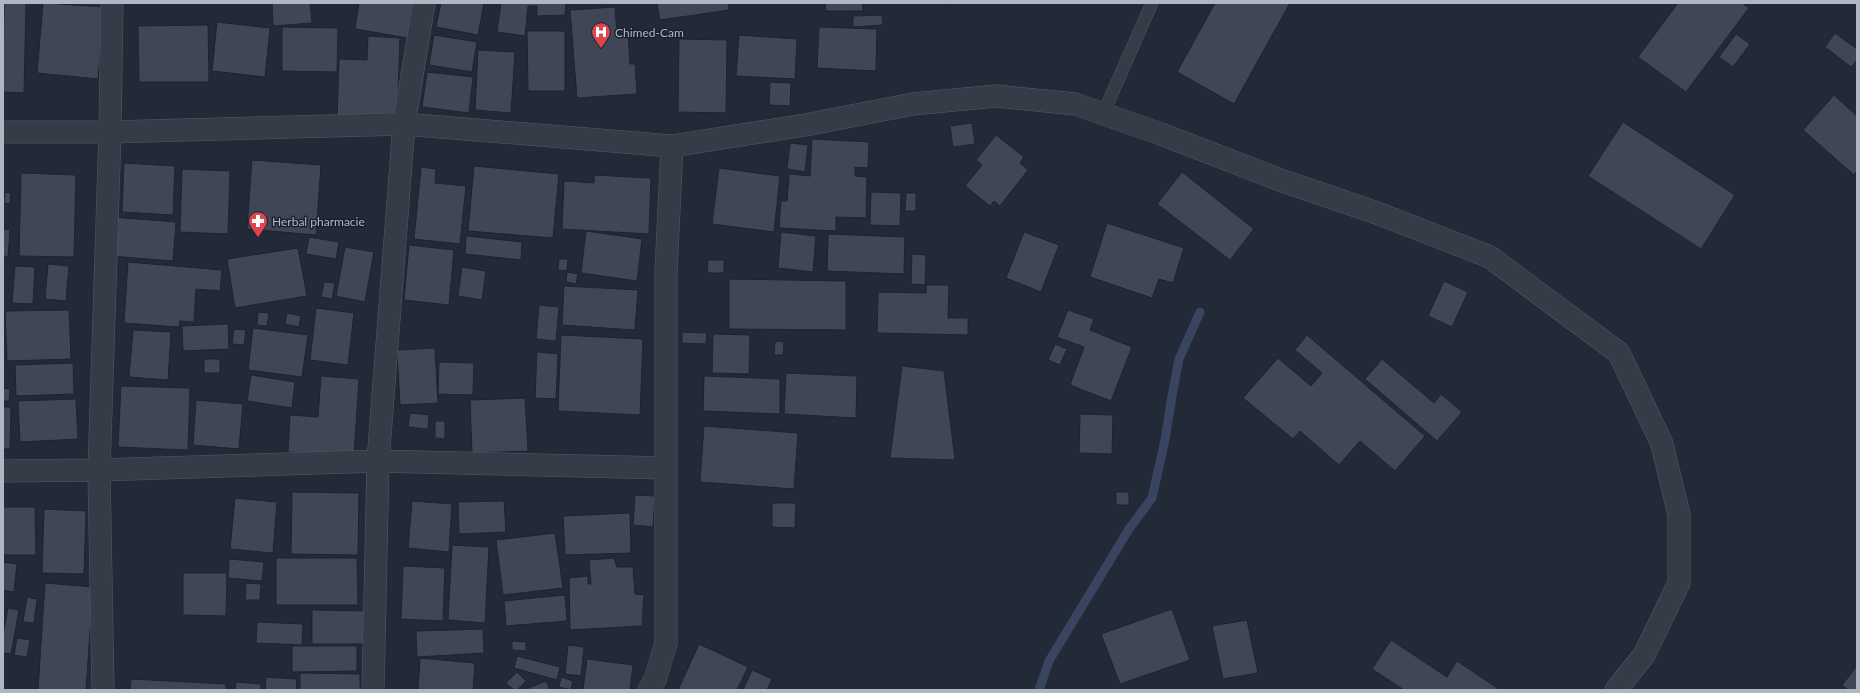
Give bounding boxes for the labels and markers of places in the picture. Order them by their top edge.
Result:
hospital icon: Chimed-Cam [590,21,612,49]
place label: Chimed-Cam [615,25,684,40]
pharmacy icon: Herbal pharmacie [247,210,269,238]
place label: Herbal pharmacie [272,214,365,229]

